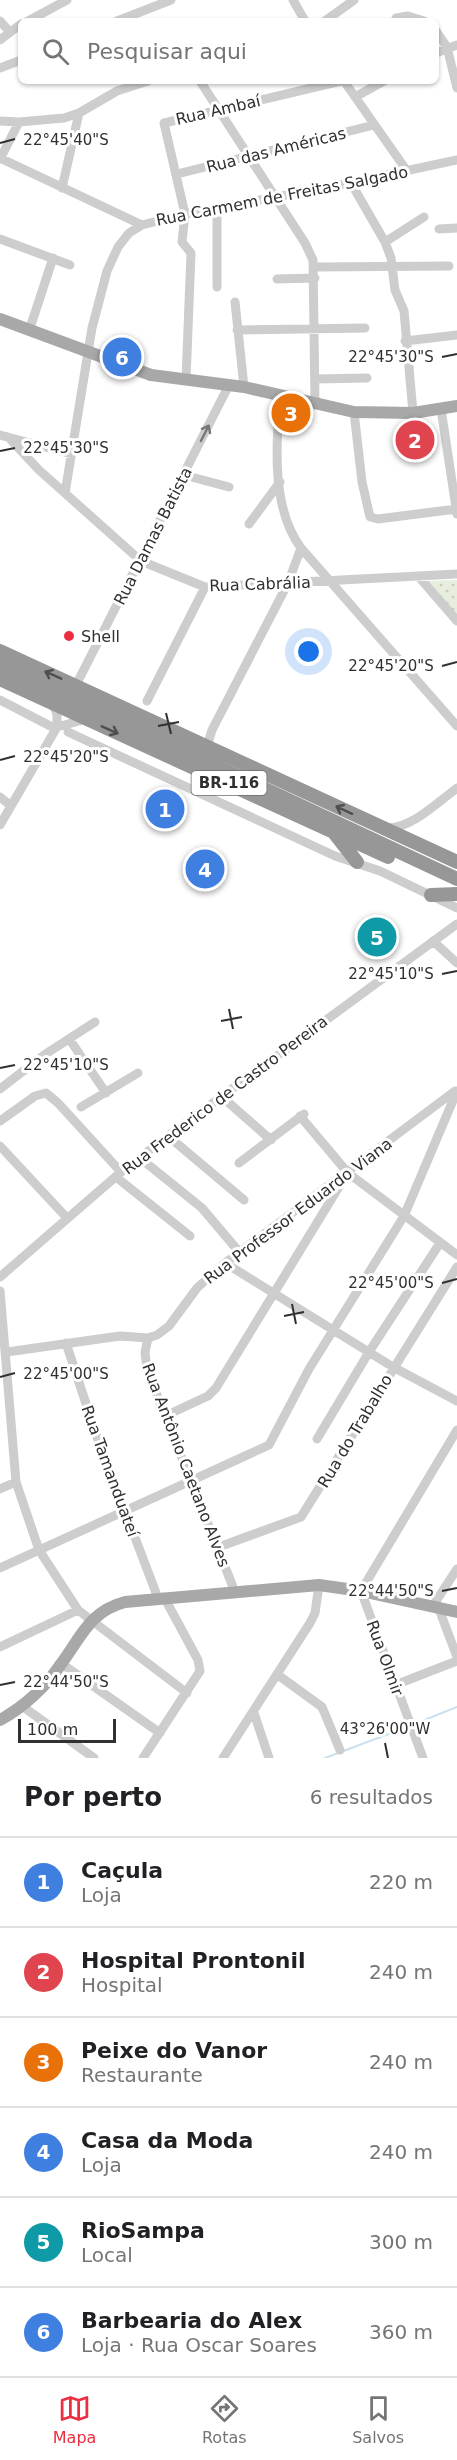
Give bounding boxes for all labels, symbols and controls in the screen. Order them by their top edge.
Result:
search box [18,18,439,84]
icon: search [39,35,72,68]
text: Pesquisar aqui [87,39,247,64]
street label: Rua Ambaí [174,91,263,129]
street label: Rua das Américas [204,123,348,177]
text: 22°45'40"S [23,131,109,149]
street label: Rua Carmem de Freitas Salgado [154,162,410,230]
pin: 6 [102,334,142,380]
text: 22°45'30"S [348,348,434,366]
pin: 3 [272,390,310,436]
pin: 2 [396,418,434,462]
one-way arrow [200,425,211,443]
text: 22°45'30"S [23,439,109,457]
street label: Rua Damas Batista [110,464,196,608]
street label: Rua Cabrália [209,573,311,595]
place label: Shell [81,627,120,646]
marker: Shell [62,629,76,643]
your location [294,637,323,666]
text: 22°45'20"S [348,657,434,675]
one-way arrow [45,669,63,680]
one-way arrow [100,725,119,736]
text: 22°45'20"S [23,748,109,766]
road number: BR-116 [192,771,266,795]
pin: 1 [146,786,184,832]
one-way arrow [336,804,354,816]
pin: 4 [186,846,224,892]
pin: 5 [358,914,397,960]
text: 22°45'10"S [348,965,434,983]
street label: Rua Frederico de Castro Pereira [119,1012,331,1178]
text: 22°45'10"S [23,1056,109,1074]
street label: Rua Professor Eduardo Viana [200,1134,396,1288]
text: 22°45'00"S [348,1274,434,1292]
street label: Rua Antônio Caetano Alves [138,1360,234,1570]
text: 22°45'00"S [23,1365,109,1383]
street label: Rua do Trabalho [314,1371,396,1491]
street label: Rua Tamanduateí [77,1403,143,1540]
text: 22°44'50"S [348,1582,434,1600]
street label: Rua Olmir [363,1618,408,1699]
text: 22°44'50"S [23,1673,109,1691]
scale bar [18,1716,116,1744]
text: 100 m [27,1720,78,1739]
text: 43°26'00"W [340,1720,430,1738]
text: Por perto [24,1782,162,1812]
text: 6 resultados [310,1785,433,1809]
text: Caçula [81,1858,163,1883]
text: 1 [37,1870,50,1894]
text: 220 m [369,1870,433,1894]
text: Loja [81,1883,122,1907]
text: Hospital Prontonil [81,1948,306,1973]
text: 2 [37,1960,50,1984]
text: 240 m [369,1960,433,1984]
text: Hospital [81,1973,163,1997]
text: Peixe do Vanor [81,2038,267,2063]
text: 3 [37,2050,50,2074]
text: 240 m [369,2050,433,2074]
text: Restaurante [81,2063,203,2087]
text: Casa da Moda [81,2128,253,2153]
text: 4 [37,2140,50,2164]
text: 240 m [369,2140,433,2164]
text: Loja [81,2153,122,2177]
text: RioSampa [81,2218,205,2243]
text: 5 [37,2230,50,2254]
text: 300 m [369,2230,433,2254]
text: Local [81,2243,133,2267]
text: Barbearia do Alex [81,2308,302,2333]
text: 6 [37,2320,50,2344]
text: 360 m [369,2320,433,2344]
text: Loja · Rua Oscar Soares [81,2333,317,2357]
tab: Mapa [53,2392,96,2447]
tab: Rotas [202,2392,247,2447]
tab: Salvos [352,2392,404,2447]

